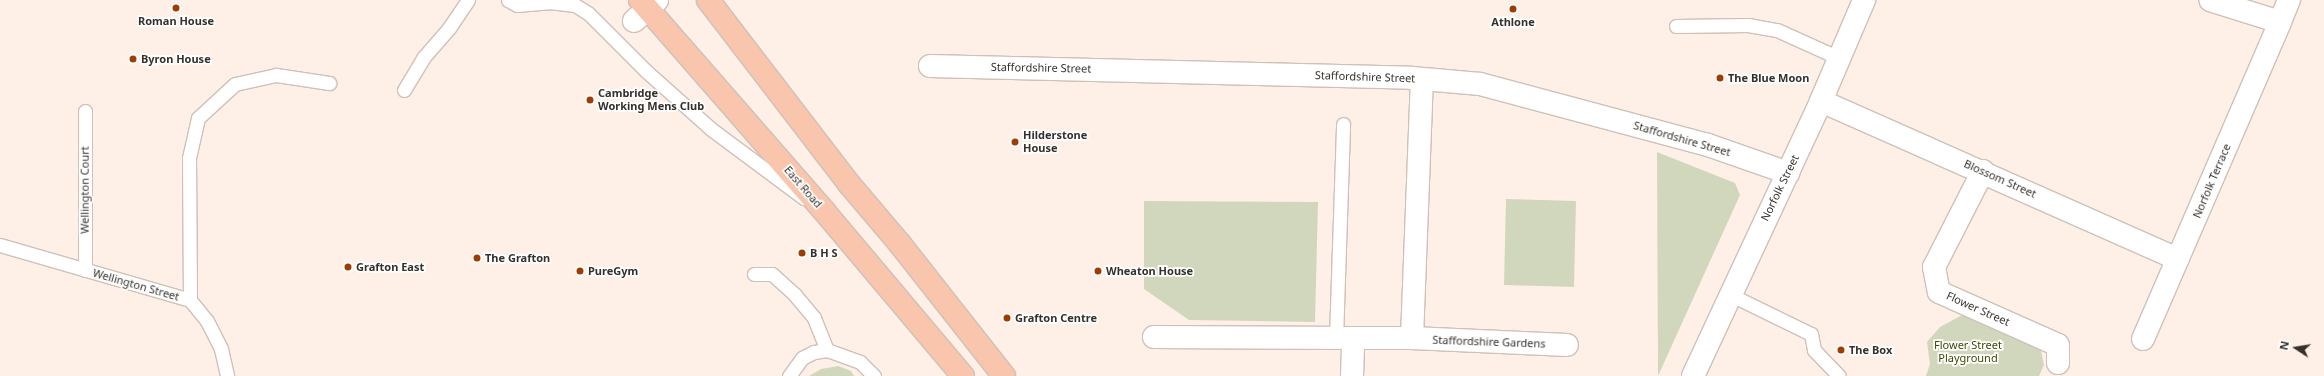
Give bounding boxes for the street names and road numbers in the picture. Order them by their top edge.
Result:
street label: Staffordshire Street [991,61,1091,75]
street label: Staffordshire Street [1315,69,1415,85]
street label: Staffordshire Street [1632,119,1732,159]
street label: Norfolk Terrace [2190,142,2234,220]
street label: Wellington Court [78,146,92,234]
street label: Norfolk Street [1758,153,1802,223]
street label: Blossom Street [1962,157,2038,201]
street label: East Road [781,163,825,211]
street label: Wellington Street [91,266,181,304]
street label: Flower Street [1944,289,2012,329]
street label: Staffordshire Gardens [1432,333,1546,351]

